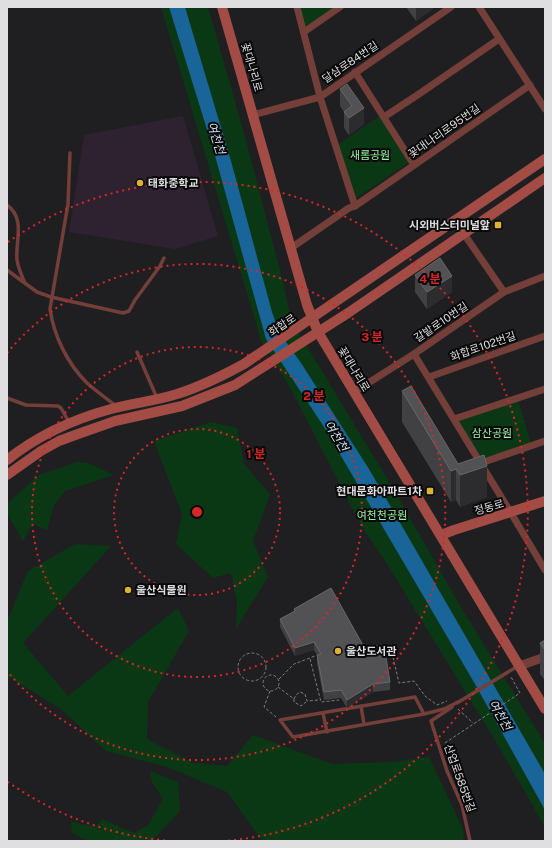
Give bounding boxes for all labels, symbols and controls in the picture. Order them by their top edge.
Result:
street label: 달삼로84번길 [320,39,380,85]
street label: 꽃대나리로 [239,41,265,93]
street label: 꽃대나리로95번길 [406,102,482,160]
water label: 여천천 [204,120,228,158]
park label: 새롬공원 [350,149,390,161]
place label: 태화중학교 [148,177,199,189]
marker: 태화중학교 [135,178,145,188]
place label: 시외버스터미널앞 [409,219,490,231]
marker: 시외버스터미널앞 [493,220,503,230]
text: 4 분 [419,272,441,286]
street label: 갈밭로10번길 [412,300,470,344]
street label: 화합로 [266,312,298,338]
street label: 화합로102번길 [449,329,517,363]
text: 3 분 [361,330,383,344]
street label: 꽃대나리로 [336,344,372,394]
text: 2 분 [303,389,325,403]
water label: 여천천 [321,418,352,455]
park label: 삼산공원 [472,427,512,439]
text: 1 분 [247,447,265,461]
place label: 현대문화아파트1차 [336,485,422,497]
marker: 현대문화아파트1차 [425,486,435,496]
street label: 정동로 [473,497,505,517]
centre of rings [190,505,204,519]
park label: 여천천공원 [357,509,407,521]
place label: 울산식물원 [136,584,187,596]
marker: 울산식물원 [123,585,133,595]
place label: 울산도서관 [346,645,397,657]
marker: 울산도서관 [333,646,343,656]
water label: 여천천 [486,697,515,735]
street label: 산업로585번길 [442,742,478,814]

